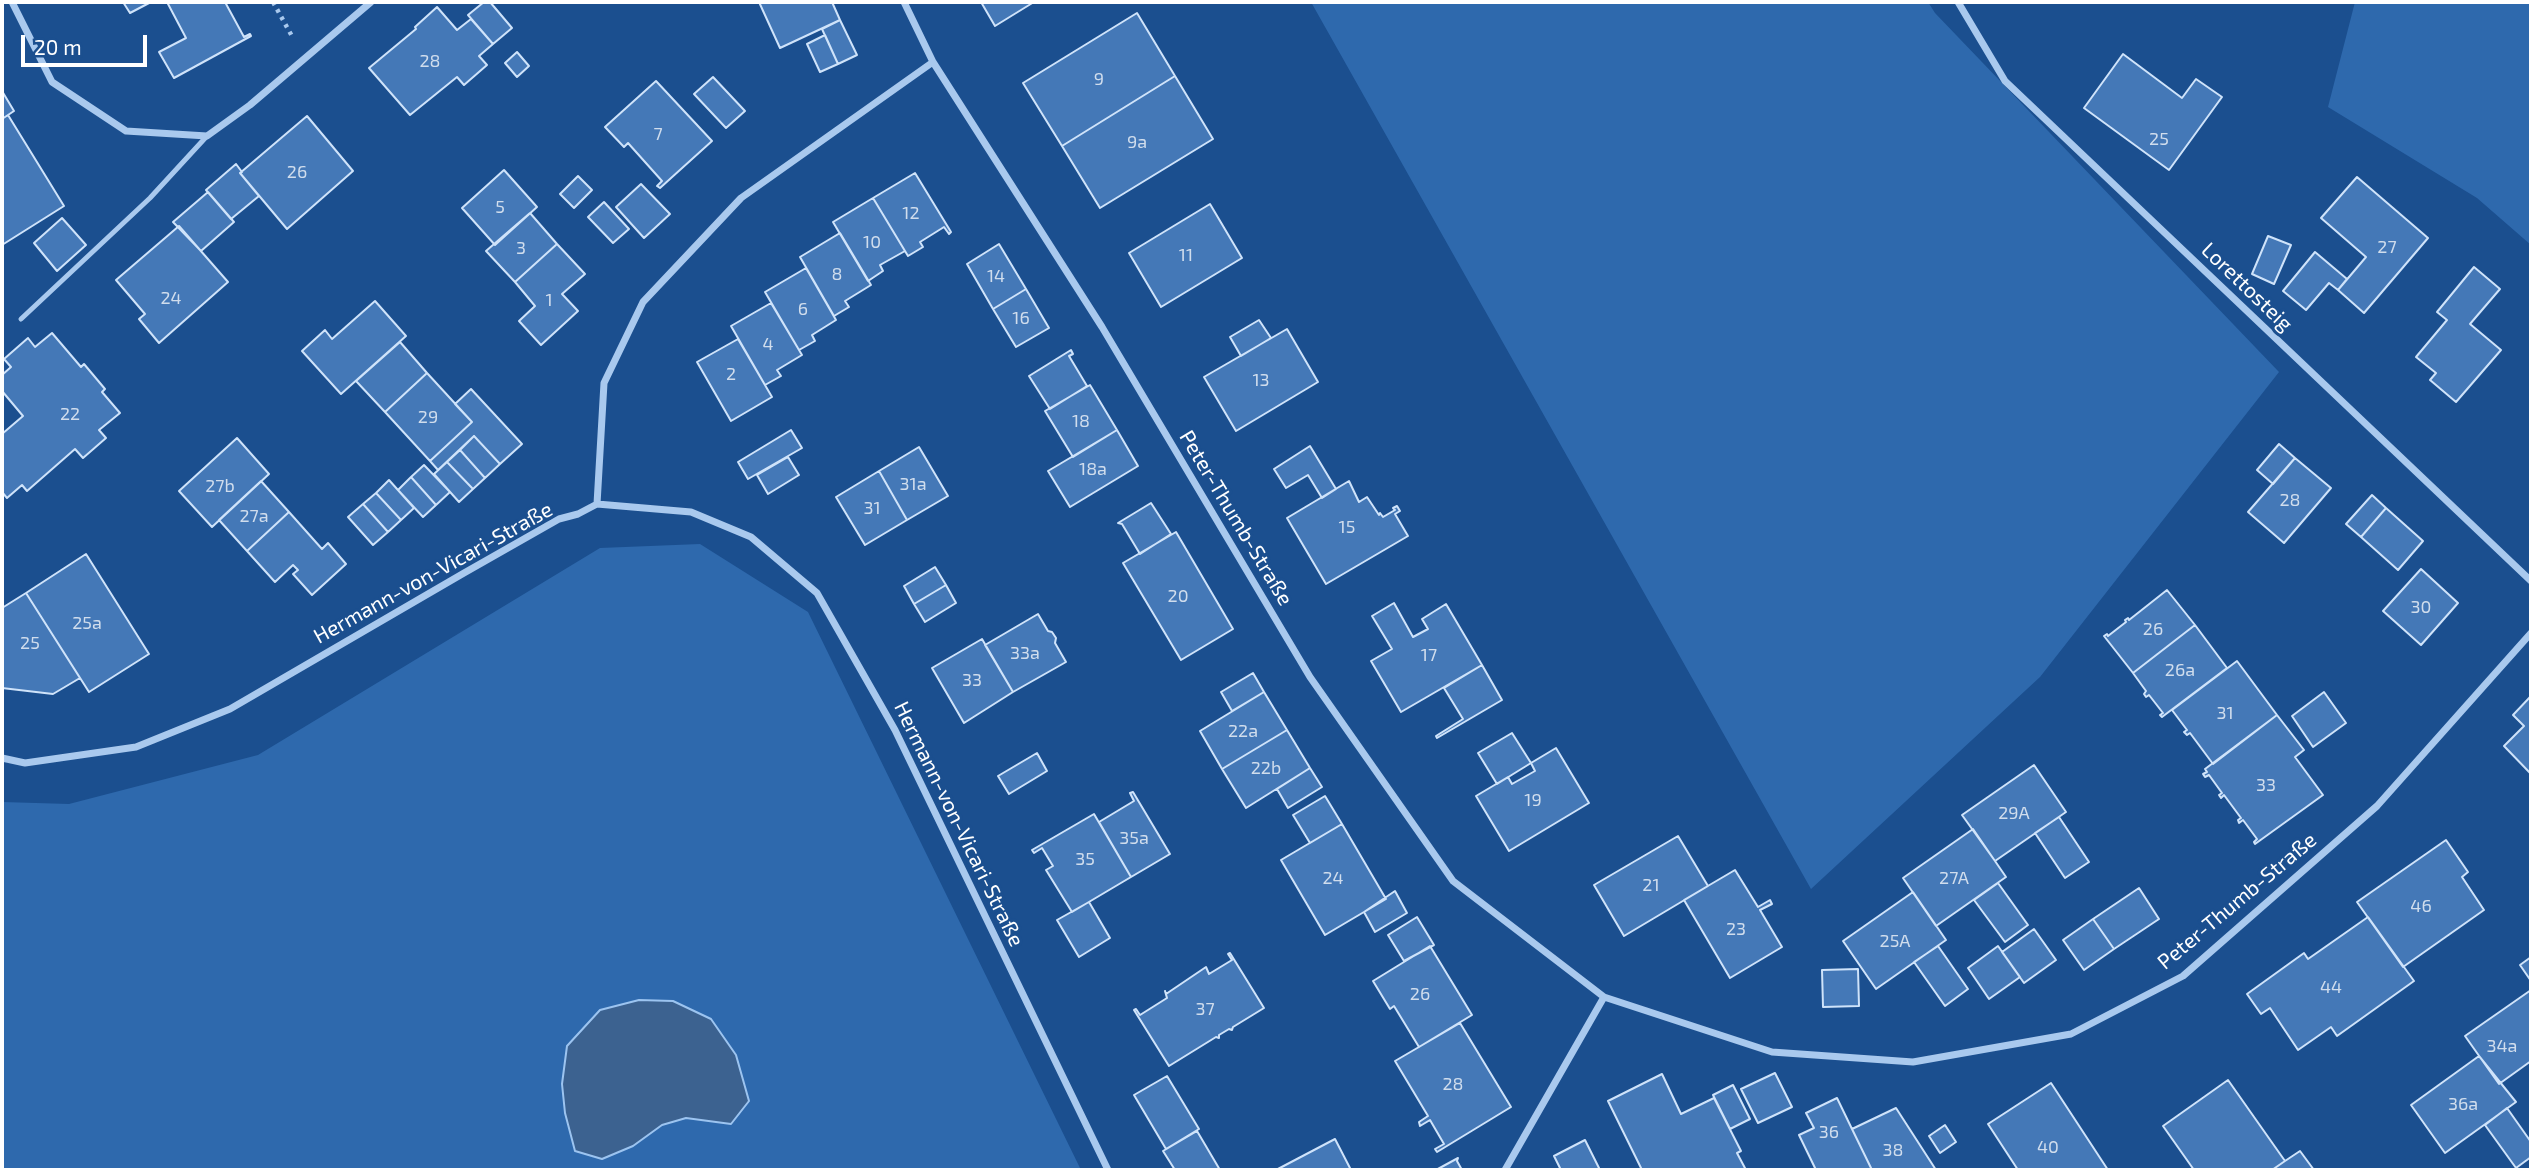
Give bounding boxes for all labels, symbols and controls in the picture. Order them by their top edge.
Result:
scale bar [24,21,150,65]
text: 20 m [34,34,82,59]
house number: 28 [419,50,441,72]
house number: 9 [1094,68,1104,90]
house number: 7 [653,123,663,145]
house number: 25 [2149,128,2169,150]
house number: 9a [1127,131,1147,153]
house number: 26 [287,161,307,183]
house number: 5 [495,196,505,218]
house number: 12 [902,202,920,224]
house number: 10 [863,231,881,253]
house number: 27 [2377,236,2397,258]
house number: 3 [516,237,526,259]
street label: Lorettosteig [2196,237,2298,337]
house number: 11 [1179,244,1193,266]
house number: 8 [832,263,842,285]
house number: 14 [987,265,1005,287]
house number: 24 [160,287,182,309]
house number: 1 [545,289,553,311]
house number: 6 [798,298,808,320]
house number: 16 [1012,307,1030,329]
house number: 4 [762,333,774,355]
house number: 2 [726,363,736,385]
house number: 13 [1252,369,1270,391]
house number: 22 [60,403,80,425]
house number: 29 [418,406,438,428]
house number: 18 [1072,410,1090,432]
street label: Peter-Thumb-Straße [1174,426,1298,610]
house number: 18a [1079,458,1107,480]
house number: 31a [899,473,927,495]
house number: 27b [205,475,235,497]
house number: 28 [2279,489,2301,511]
street label: Hermann-von-Vicari-Straße [309,497,557,649]
house number: 31 [863,497,881,519]
house number: 27a [239,505,269,527]
house number: 15 [1339,516,1355,538]
house number: 20 [1168,585,1188,607]
house number: 30 [2411,596,2431,618]
house number: 25a [72,612,102,634]
house number: 26 [2143,618,2163,640]
house number: 25 [20,632,40,654]
house number: 33a [1010,642,1040,664]
house number: 17 [1421,644,1437,666]
house number: 26a [2165,659,2195,681]
house number: 33 [962,669,982,691]
street label: Hermann-von-Vicari-Straße [889,697,1029,951]
house number: 31 [2216,702,2234,724]
house number: 22a [1228,720,1258,742]
house number: 22b [1251,757,1281,779]
house number: 33 [2256,774,2276,796]
house number: 19 [1524,789,1542,811]
house number: 29A [1998,802,2030,824]
house number: 35a [1119,827,1149,849]
street label: Peter-Thumb-Straße [2152,827,2322,975]
house number: 35 [1075,848,1095,870]
house number: 24 [1322,867,1344,889]
house number: 27A [1939,867,1969,889]
house number: 21 [1642,874,1660,896]
house number: 46 [2410,895,2432,917]
house number: 23 [1726,918,1746,940]
house number: 25A [1880,930,1910,952]
house number: 44 [2320,976,2342,998]
house number: 26 [1410,983,1430,1005]
house number: 37 [1195,998,1215,1020]
house number: 34a [2487,1035,2517,1057]
house number: 28 [1442,1073,1464,1095]
house number: 36a [2448,1093,2478,1115]
house number: 36 [1819,1121,1839,1143]
house number: 40 [2037,1136,2059,1158]
house number: 38 [1883,1139,1903,1161]

